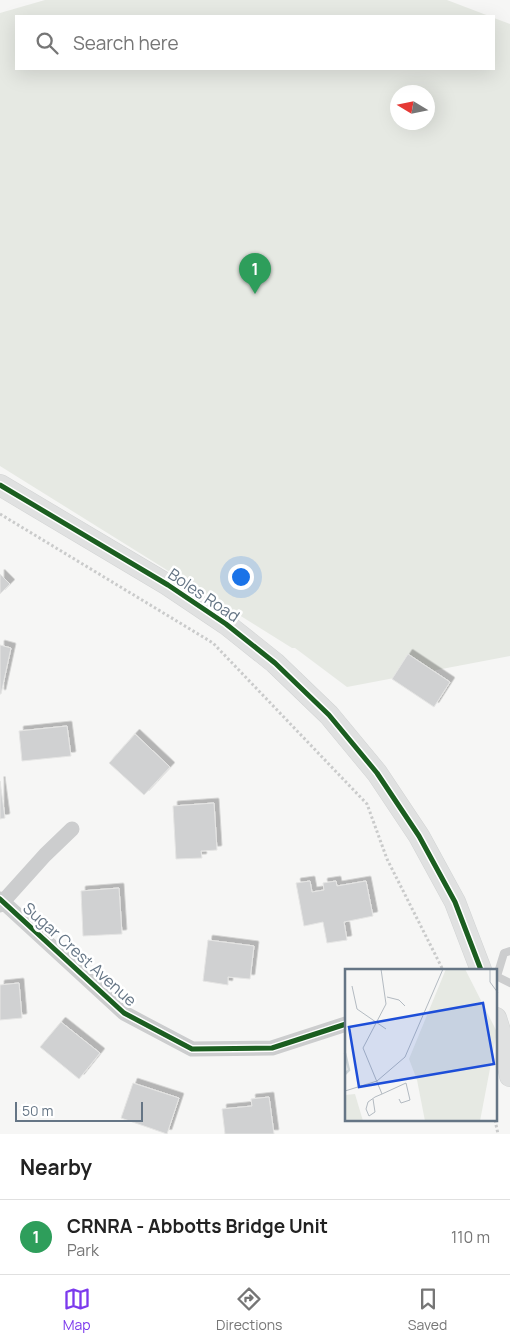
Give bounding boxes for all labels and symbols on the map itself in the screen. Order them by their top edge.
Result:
north arrow [390,85,435,130]
pin: 1 [239,253,271,294]
street label: Boles Road [164,563,244,627]
your location [228,564,254,590]
street label: Sugar Crest Avenue [18,897,142,1011]
inset map [345,969,498,1122]
scale bar [15,1099,142,1122]

